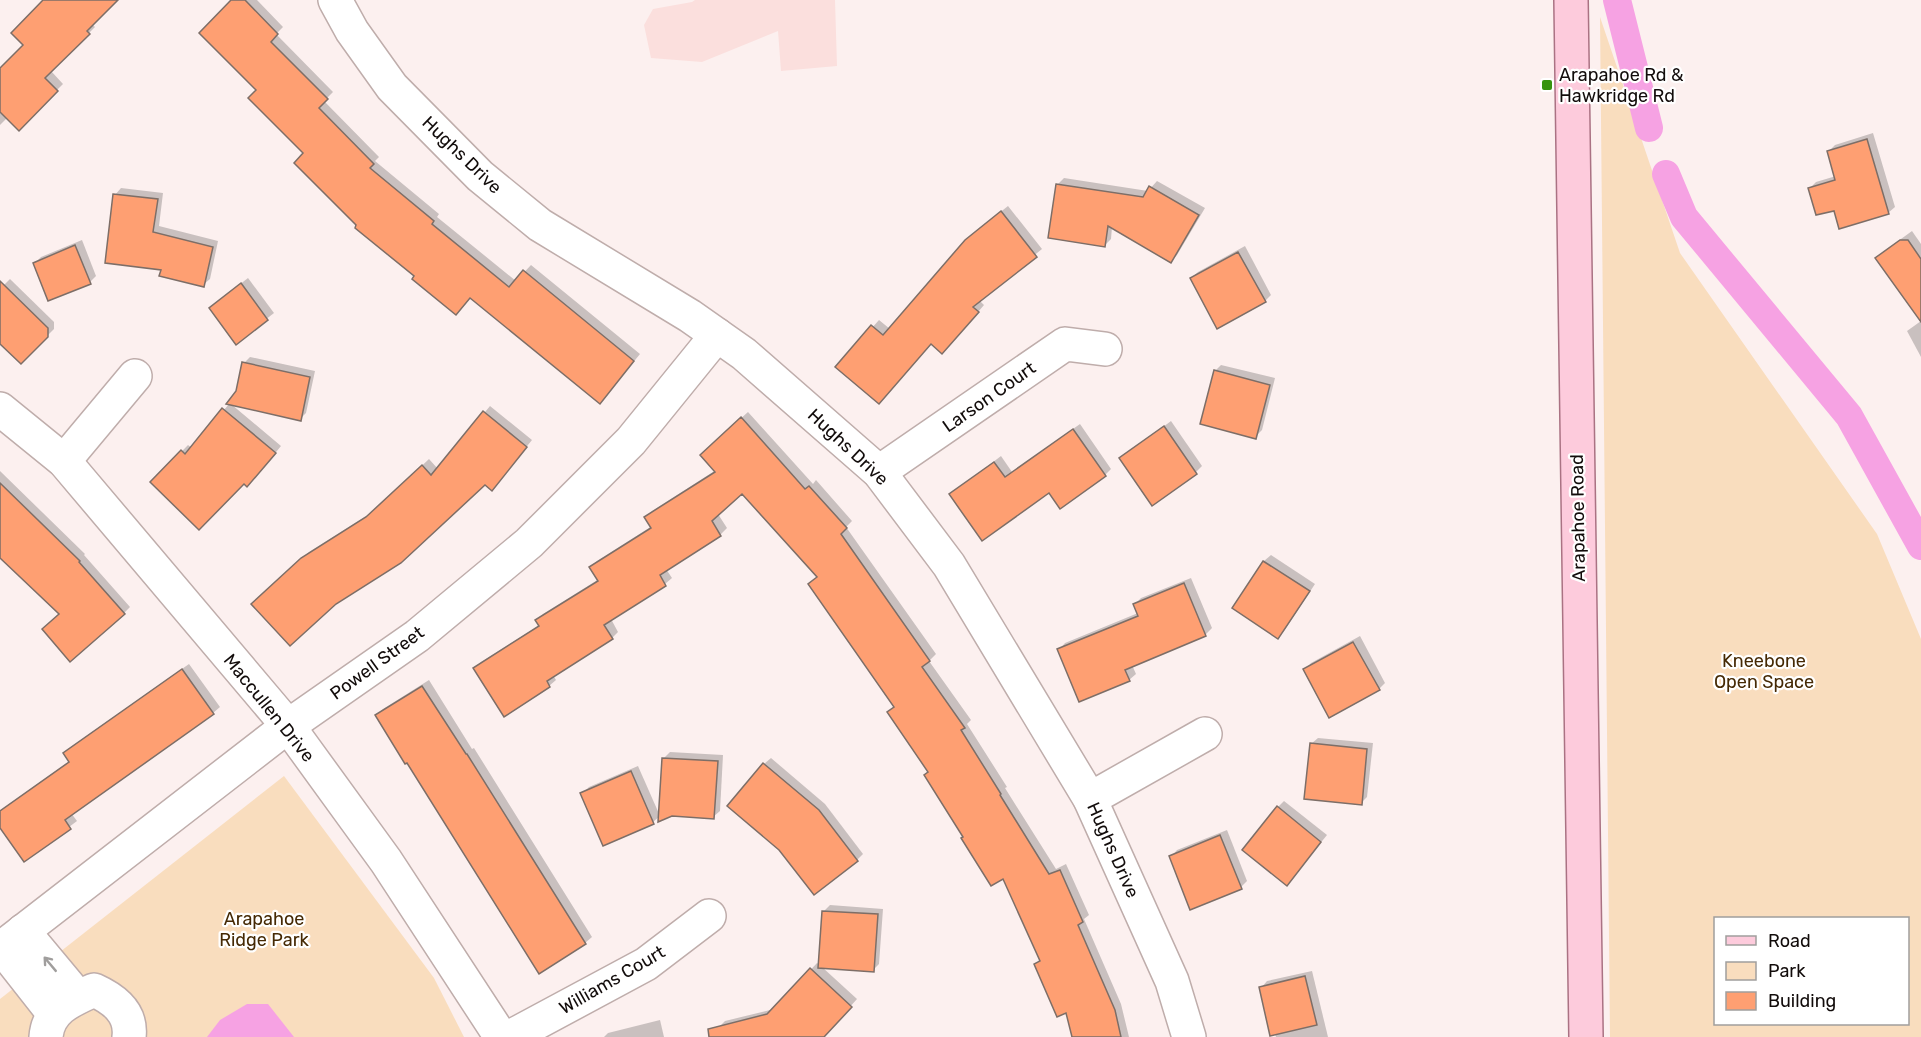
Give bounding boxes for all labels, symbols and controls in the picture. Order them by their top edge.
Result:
place label: Arapahoe Rd & Hawkridge Rd [1559,64,1684,107]
marker: Arapahoe Rd & Hawkridge Rd [1540,78,1554,92]
street label: Hughs Drive [418,112,506,198]
street label: Larson Court [938,357,1040,437]
street label: Hughs Drive [803,404,893,490]
street label: Arapahoe Road [1566,454,1590,582]
street label: Powell Street [326,621,428,705]
street label: Maccullen Drive [219,650,319,766]
park label: Kneebone Open Space [1714,650,1814,693]
street label: Hughs Drive [1082,799,1144,901]
park label: Arapahoe Ridge Park [219,908,309,951]
legend [1714,917,1909,1025]
text: Road [1768,930,1811,952]
street label: Williams Court [555,941,669,1019]
one-way arrow [44,956,57,972]
text: Park [1768,960,1806,982]
text: Building [1768,990,1836,1012]

